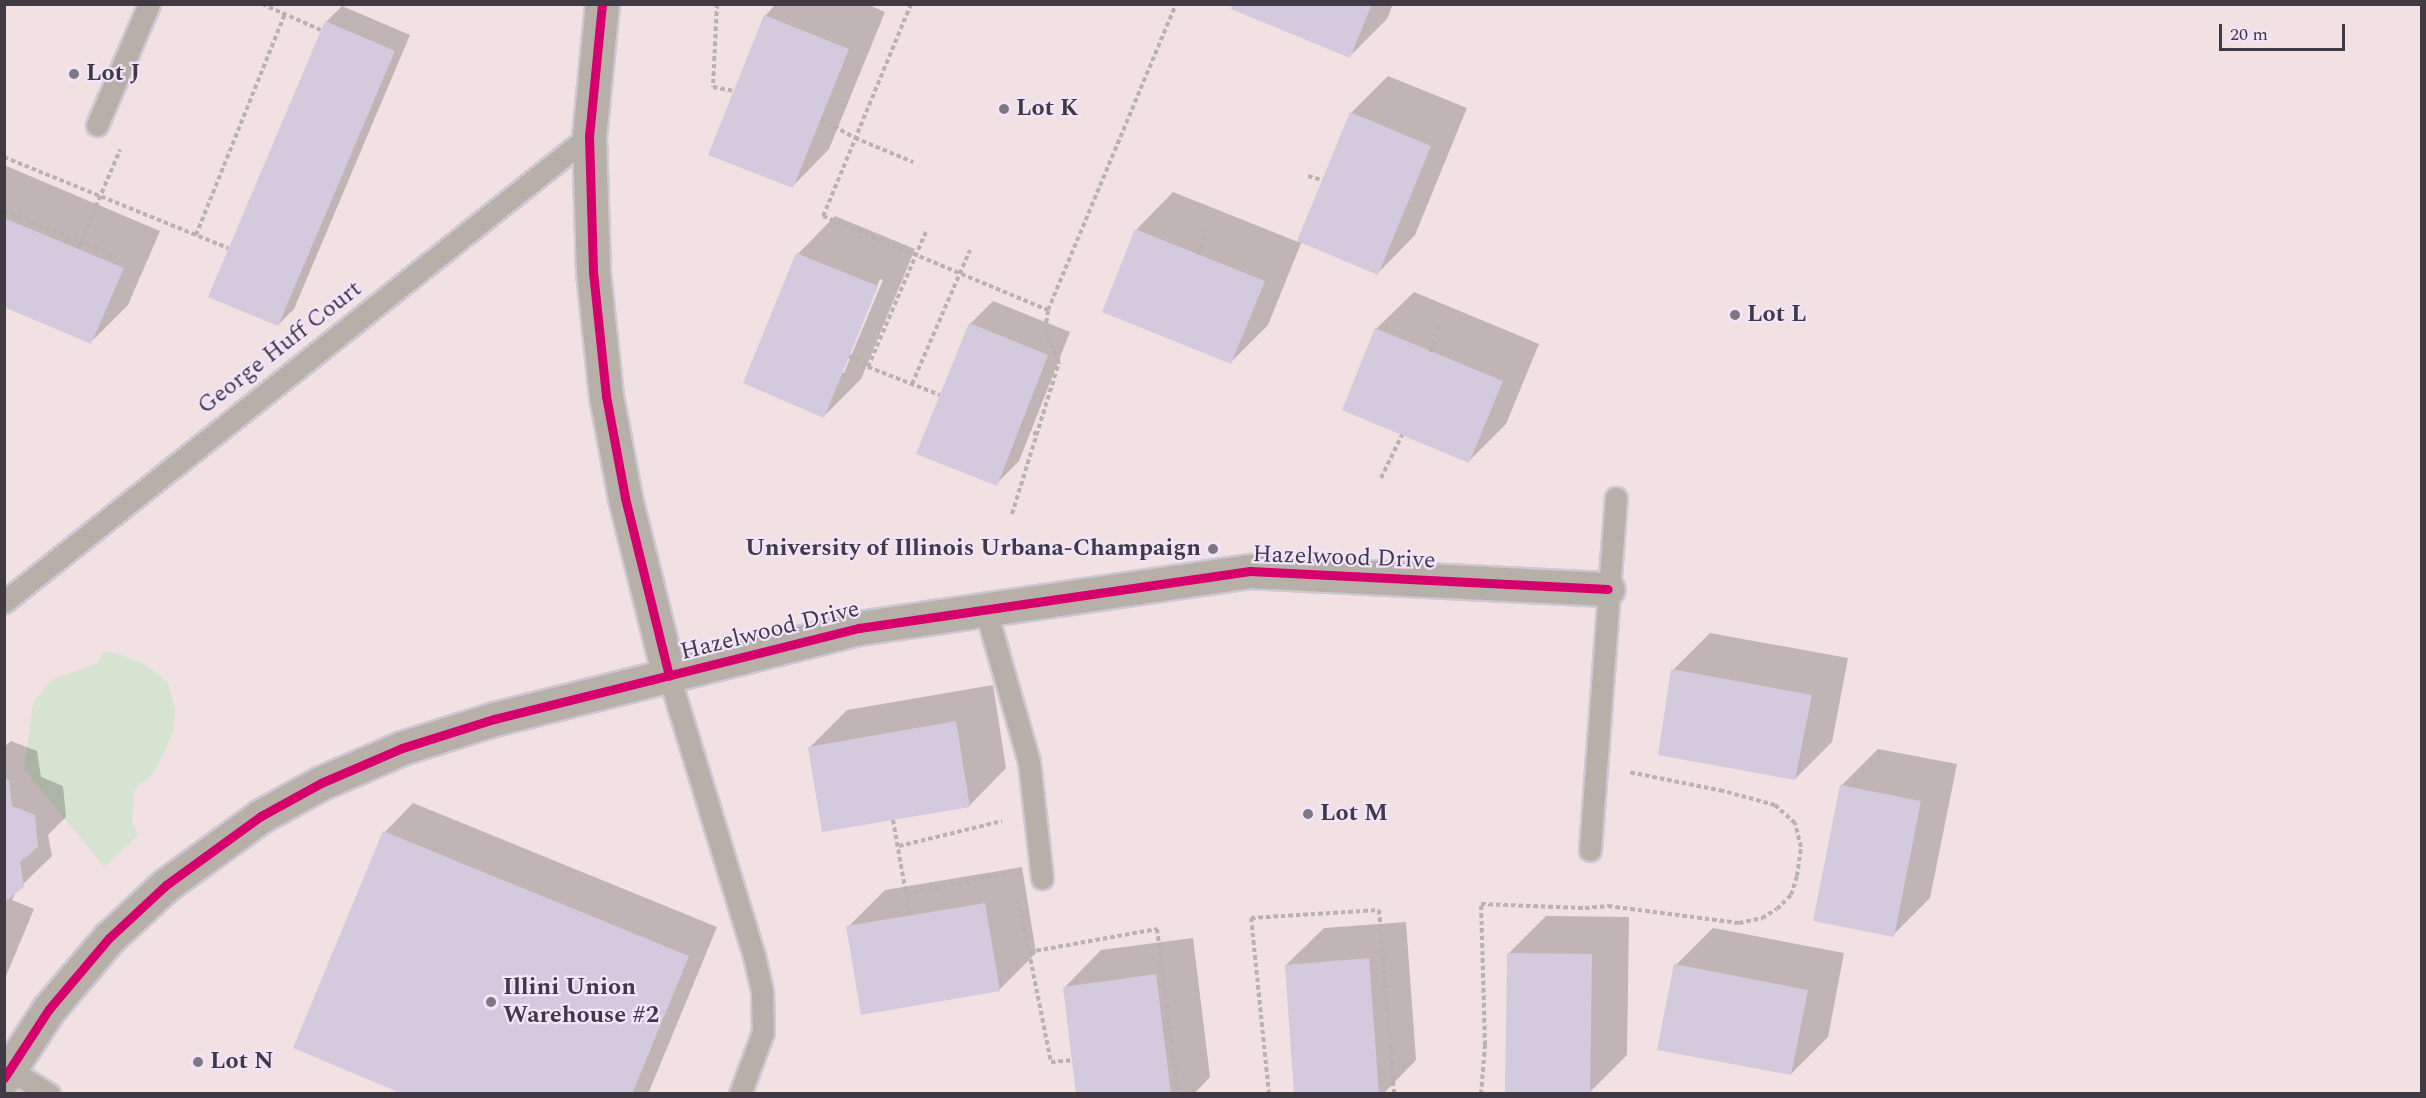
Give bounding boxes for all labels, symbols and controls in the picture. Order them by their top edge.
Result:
scale bar [2222,12,2348,50]
text: 20 m [2230,21,2268,48]
place label: Lot J [86,60,140,88]
marker: Lot J [67,67,81,81]
place label: Lot K [1016,95,1079,123]
marker: Lot K [997,102,1011,116]
street label: George Huff Court [192,275,368,421]
place label: Lot L [1747,301,1807,329]
marker: Lot L [1728,308,1742,322]
place label: University of Illinois Urbana-Champaign [745,535,1201,563]
street label: Hazelwood Drive [1252,540,1436,576]
marker: University of Illinois Urbana-Champaign [1206,542,1220,556]
street label: Hazelwood Drive [678,595,862,667]
place label: Lot M [1320,800,1388,828]
marker: Lot M [1301,807,1315,821]
place label: Illini Union Warehouse #2 [503,974,659,1030]
marker: Illini Union Warehouse #2 [484,995,498,1009]
place label: Lot N [210,1048,274,1076]
marker: Lot N [191,1055,205,1069]

